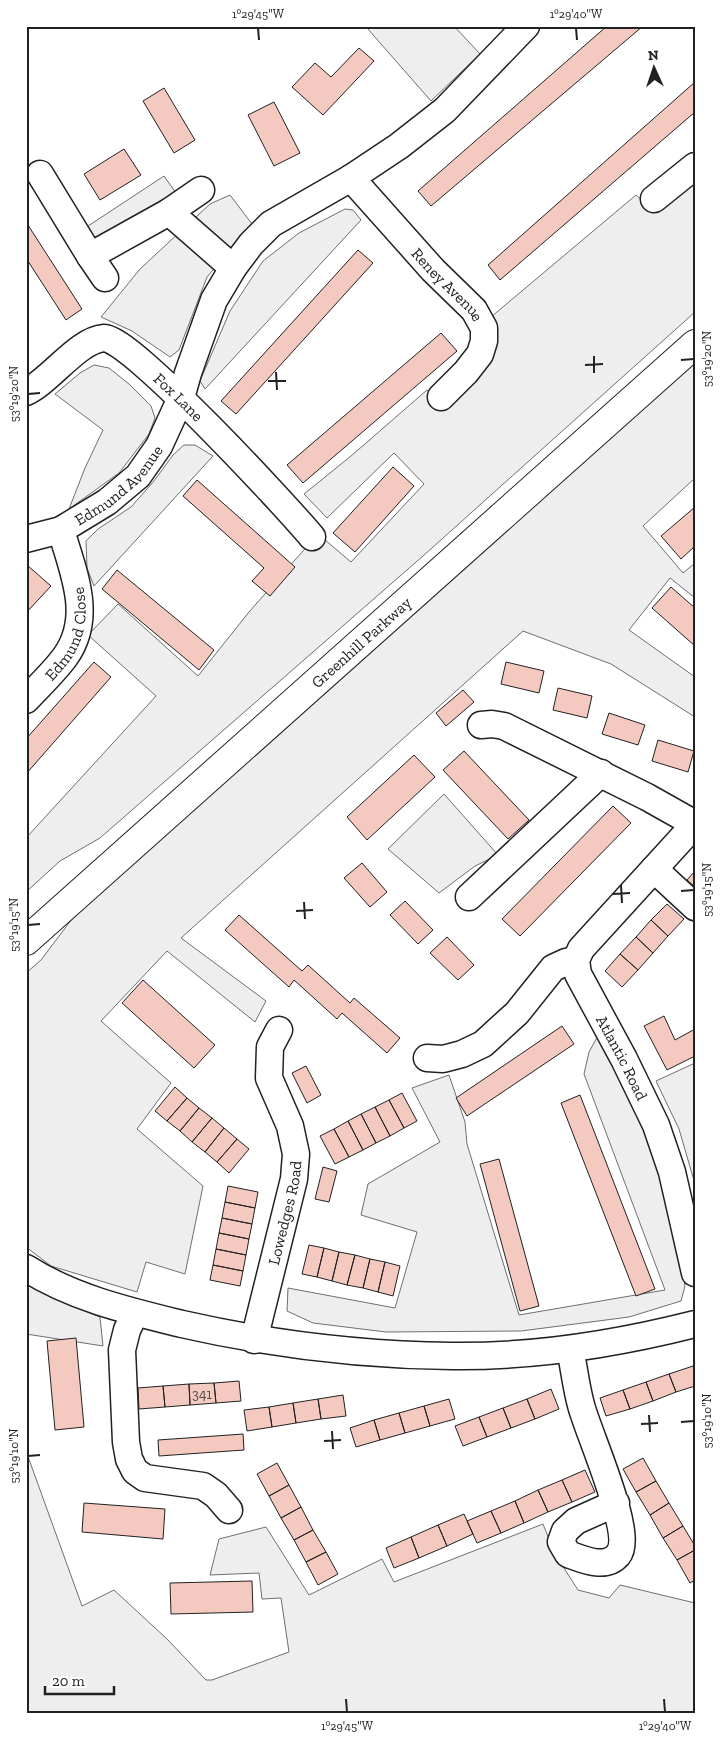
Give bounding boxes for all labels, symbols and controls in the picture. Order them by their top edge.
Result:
text: 1°29'45"W [232,7,285,21]
text: 1°29'40"W [550,7,603,21]
north arrow [628,42,678,92]
text: N [648,47,659,64]
street label: Reney Avenue [408,244,487,325]
text: 53°19'20"N [700,331,714,387]
text: 53°19'20"N [7,366,21,422]
street label: Fox Lane [150,369,207,425]
street label: Edmund Avenue [71,441,167,529]
street label: Edmund Close [41,586,90,684]
street label: Greenhill Parkway [308,592,416,692]
text: 53°19'15"N [700,863,714,917]
text: 53°19'15"N [7,898,21,952]
street label: Atlantic Road [592,1012,652,1104]
street label: Lowedges Road [264,1160,305,1267]
house number: 341 [192,1386,212,1403]
text: 53°19'10"N [700,1393,714,1448]
text: 53°19'10"N [7,1428,21,1483]
scale bar [45,1664,114,1696]
text: 20 m [52,1672,85,1690]
text: 1°29'45"W [321,1719,374,1733]
text: 1°29'40"W [639,1719,692,1733]

